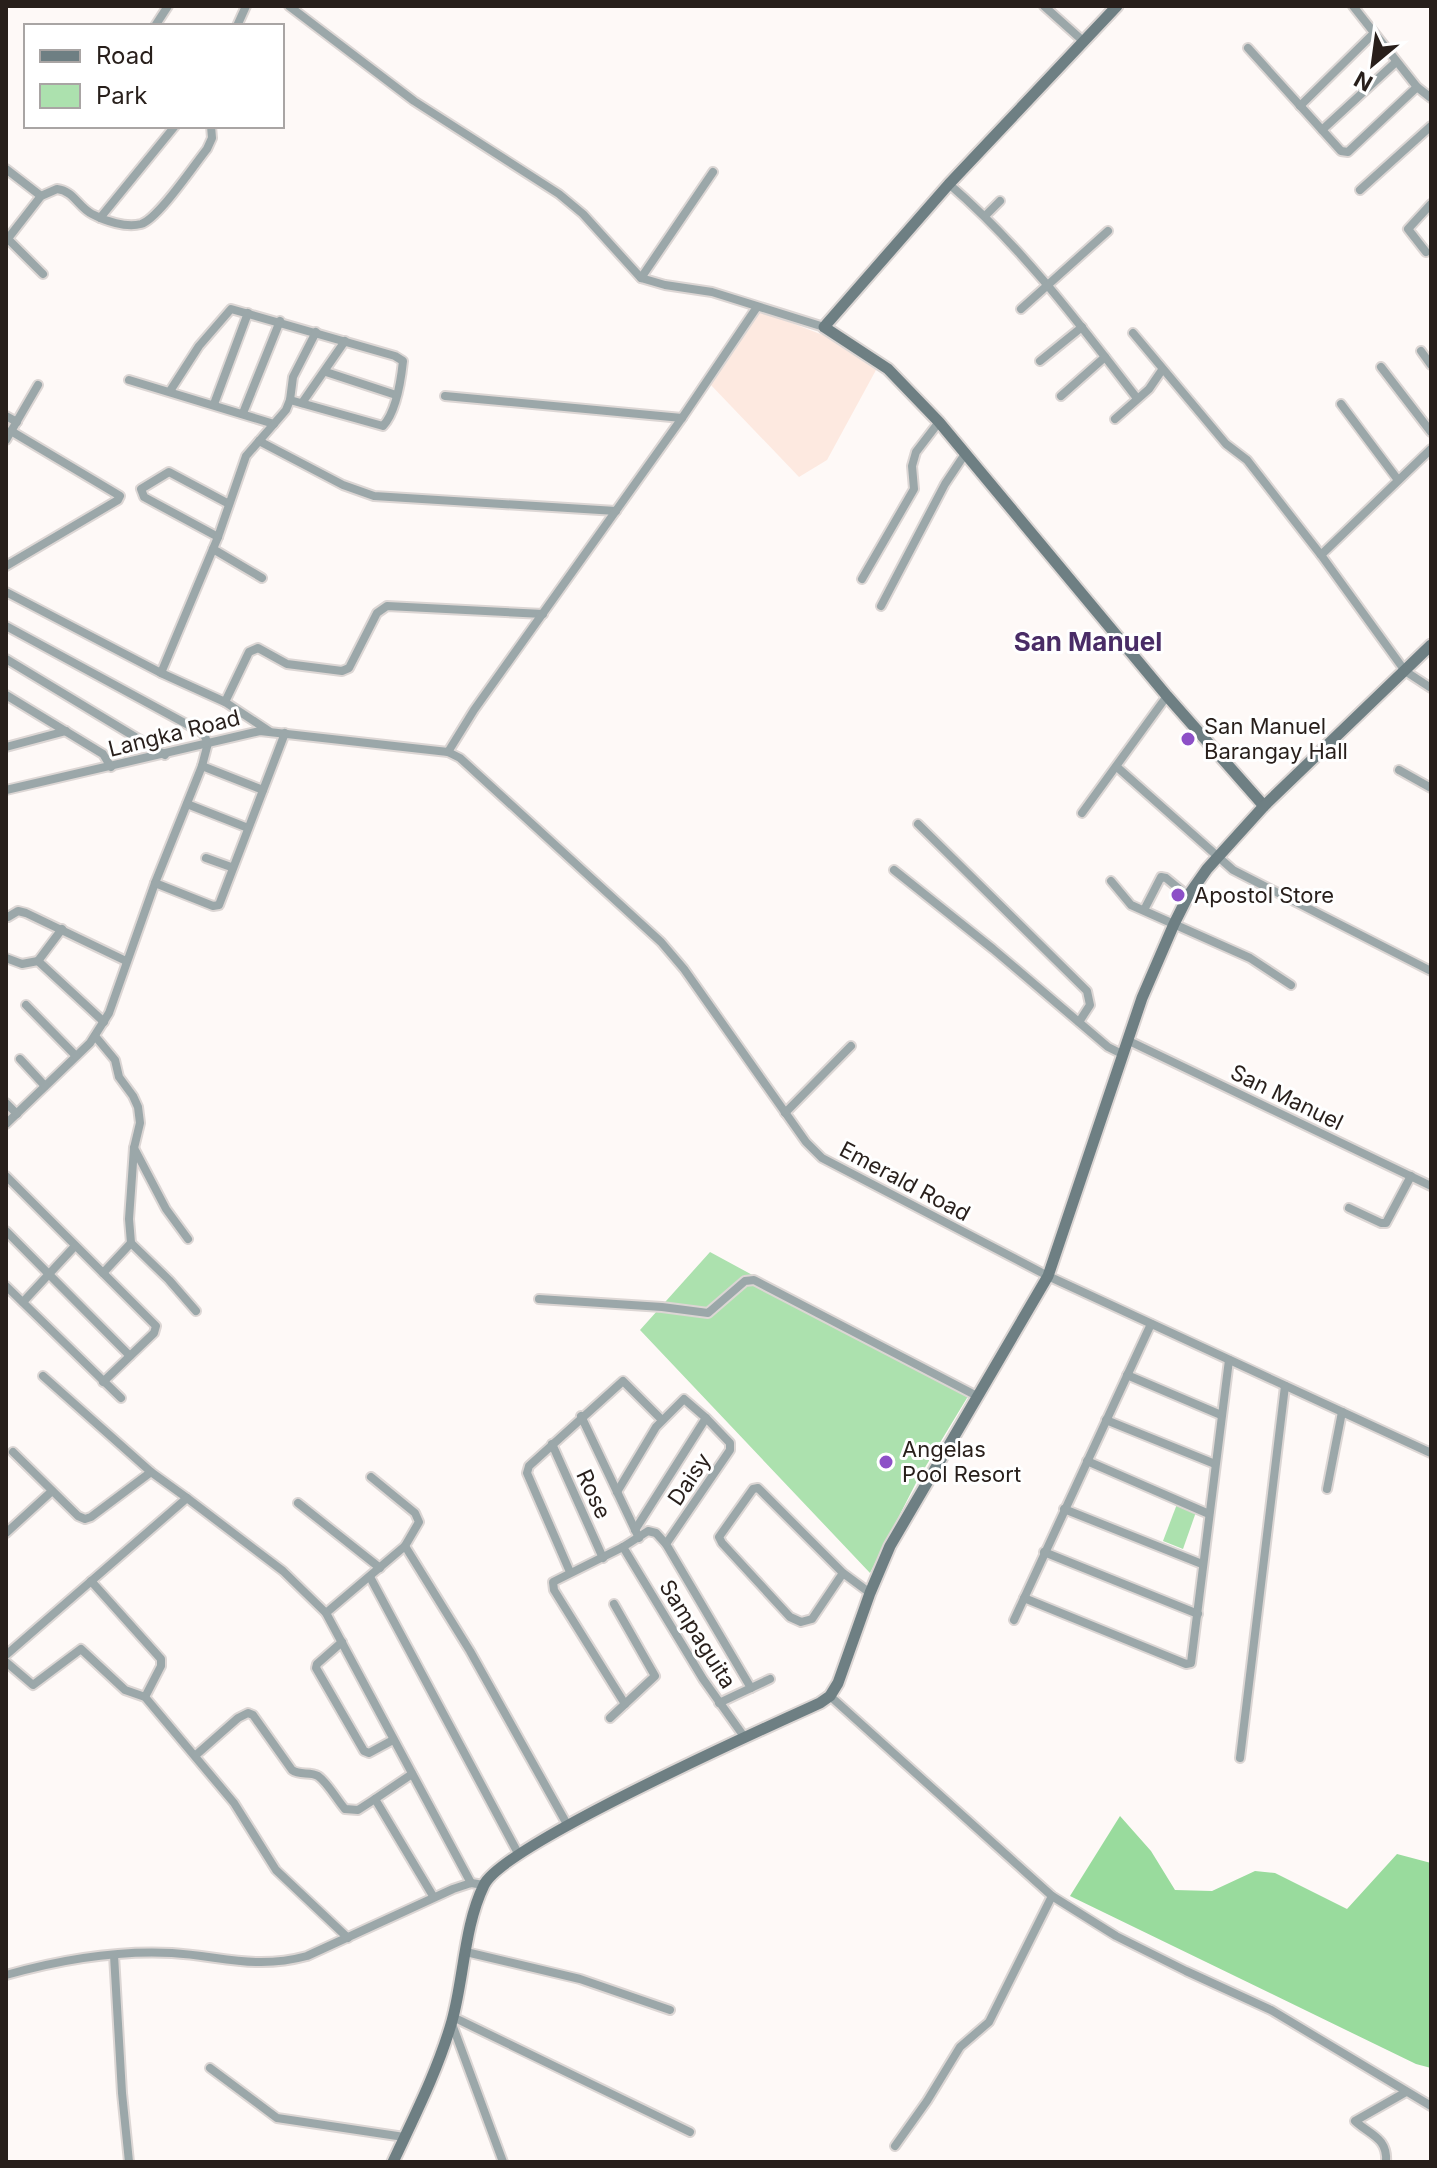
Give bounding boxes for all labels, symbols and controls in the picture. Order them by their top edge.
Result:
legend [24,24,284,128]
north arrow [1333,24,1413,104]
text: Road [96,41,154,70]
text: N [1350,66,1377,97]
text: Park [96,81,147,110]
district label: San Manuel [1014,626,1162,657]
street label: Langka Road [105,704,243,762]
place label: San Manuel Barangay Hall [1204,713,1348,764]
marker: San Manuel Barangay Hall [1179,730,1197,748]
place label: Apostol Store [1194,882,1334,908]
marker: Apostol Store [1169,886,1187,904]
street label: San Manuel [1226,1059,1348,1135]
street label: Emerald Road [835,1136,975,1226]
place label: Angelas Pool Resort [902,1436,1021,1487]
street label: Daisy [662,1448,716,1510]
marker: Angelas Pool Resort [877,1453,895,1471]
street label: Rose [571,1465,617,1523]
street label: Sampaguita [654,1575,742,1693]

